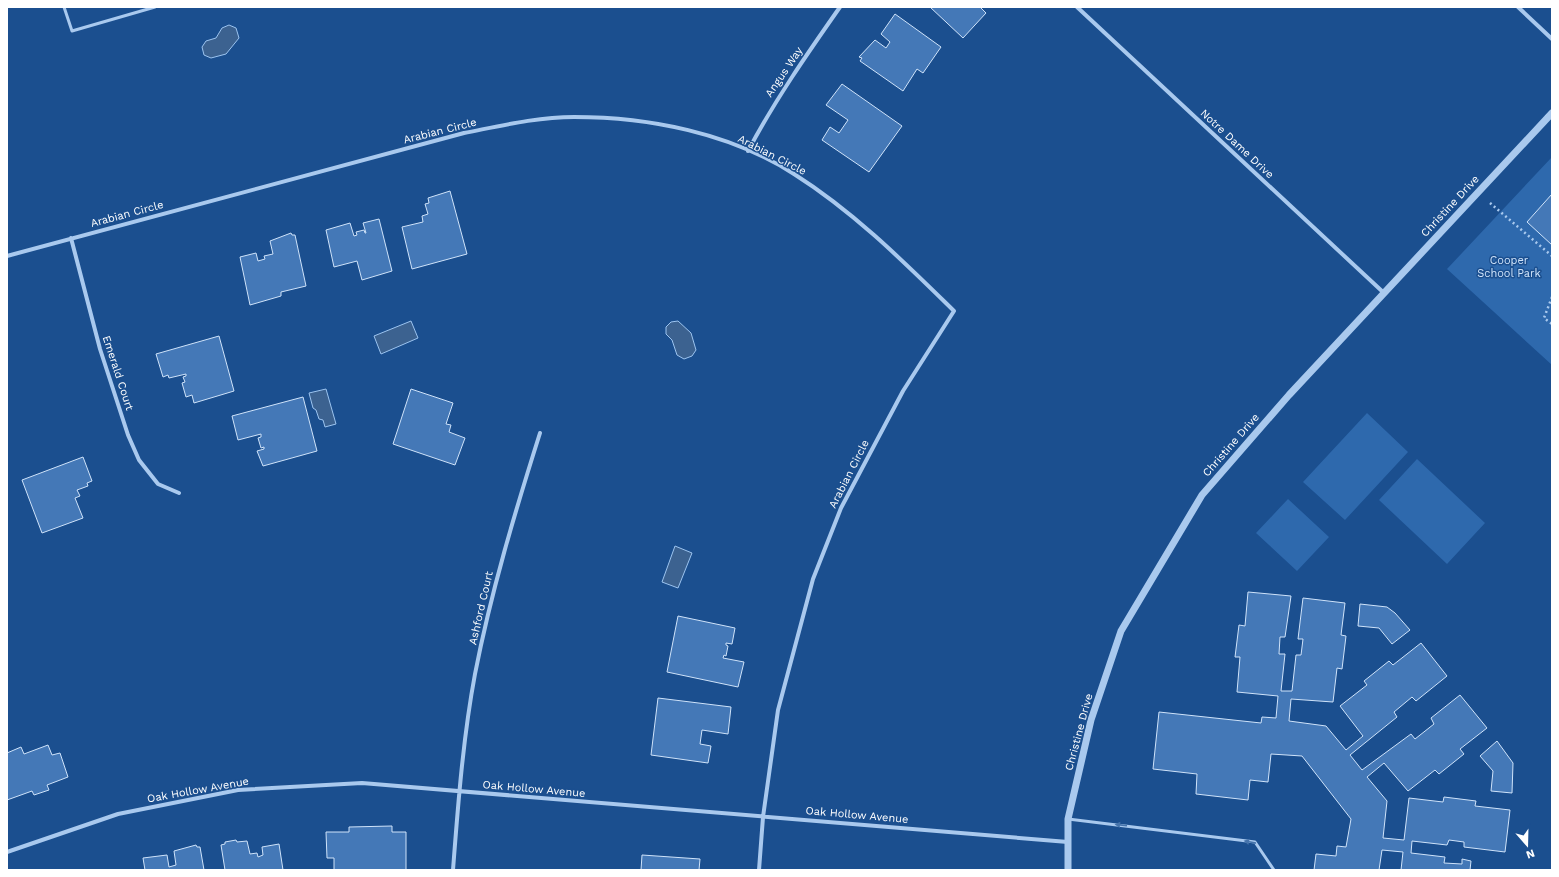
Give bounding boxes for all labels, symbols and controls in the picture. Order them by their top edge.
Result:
street label: Angus Way [762,44,806,100]
street label: Notre Dame Drive [1198,107,1276,181]
street label: Arabian Circle [402,116,478,146]
street label: Arabian Circle [736,132,808,178]
street label: Christine Drive [1418,173,1482,239]
street label: Arabian Circle [89,198,165,230]
park label: Cooper School Park [1477,254,1541,280]
street label: Emerald Court [100,334,136,413]
street label: Christine Drive [1200,411,1262,479]
street label: Arabian Circle [826,438,872,510]
street label: Ashford Court [466,570,496,646]
street label: Christine Drive [1062,692,1096,772]
street label: Oak Hollow Avenue [146,775,250,805]
street label: Oak Hollow Avenue [482,778,586,800]
street label: Oak Hollow Avenue [805,804,909,826]
one-way arrow [1115,822,1127,828]
north arrow [1507,825,1547,865]
one-way arrow [1243,839,1256,845]
text: N [1524,846,1536,861]

